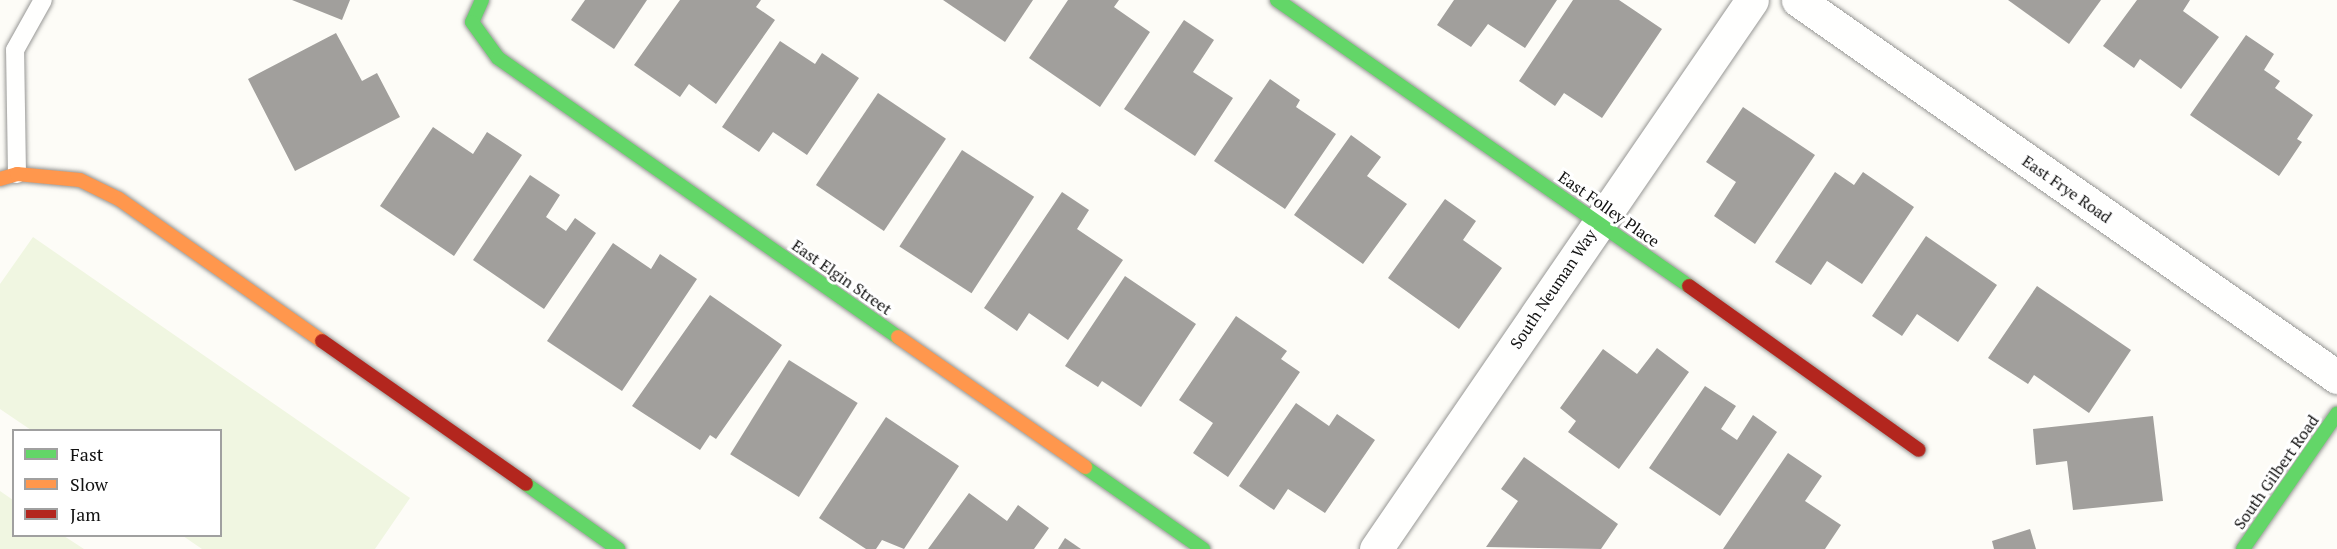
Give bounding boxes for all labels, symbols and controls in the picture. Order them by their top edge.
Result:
street label: East Frye Road [2019,151,2115,227]
street label: East Folley Place [1555,167,1663,251]
street label: South Neuman Way [1506,226,1600,352]
street label: East Elgin Street [788,235,896,319]
street label: South Gilbert Road [2229,411,2323,533]
legend [12,429,222,537]
text: Fast [70,442,103,466]
text: Slow [70,472,108,496]
text: Jam [70,502,101,526]

